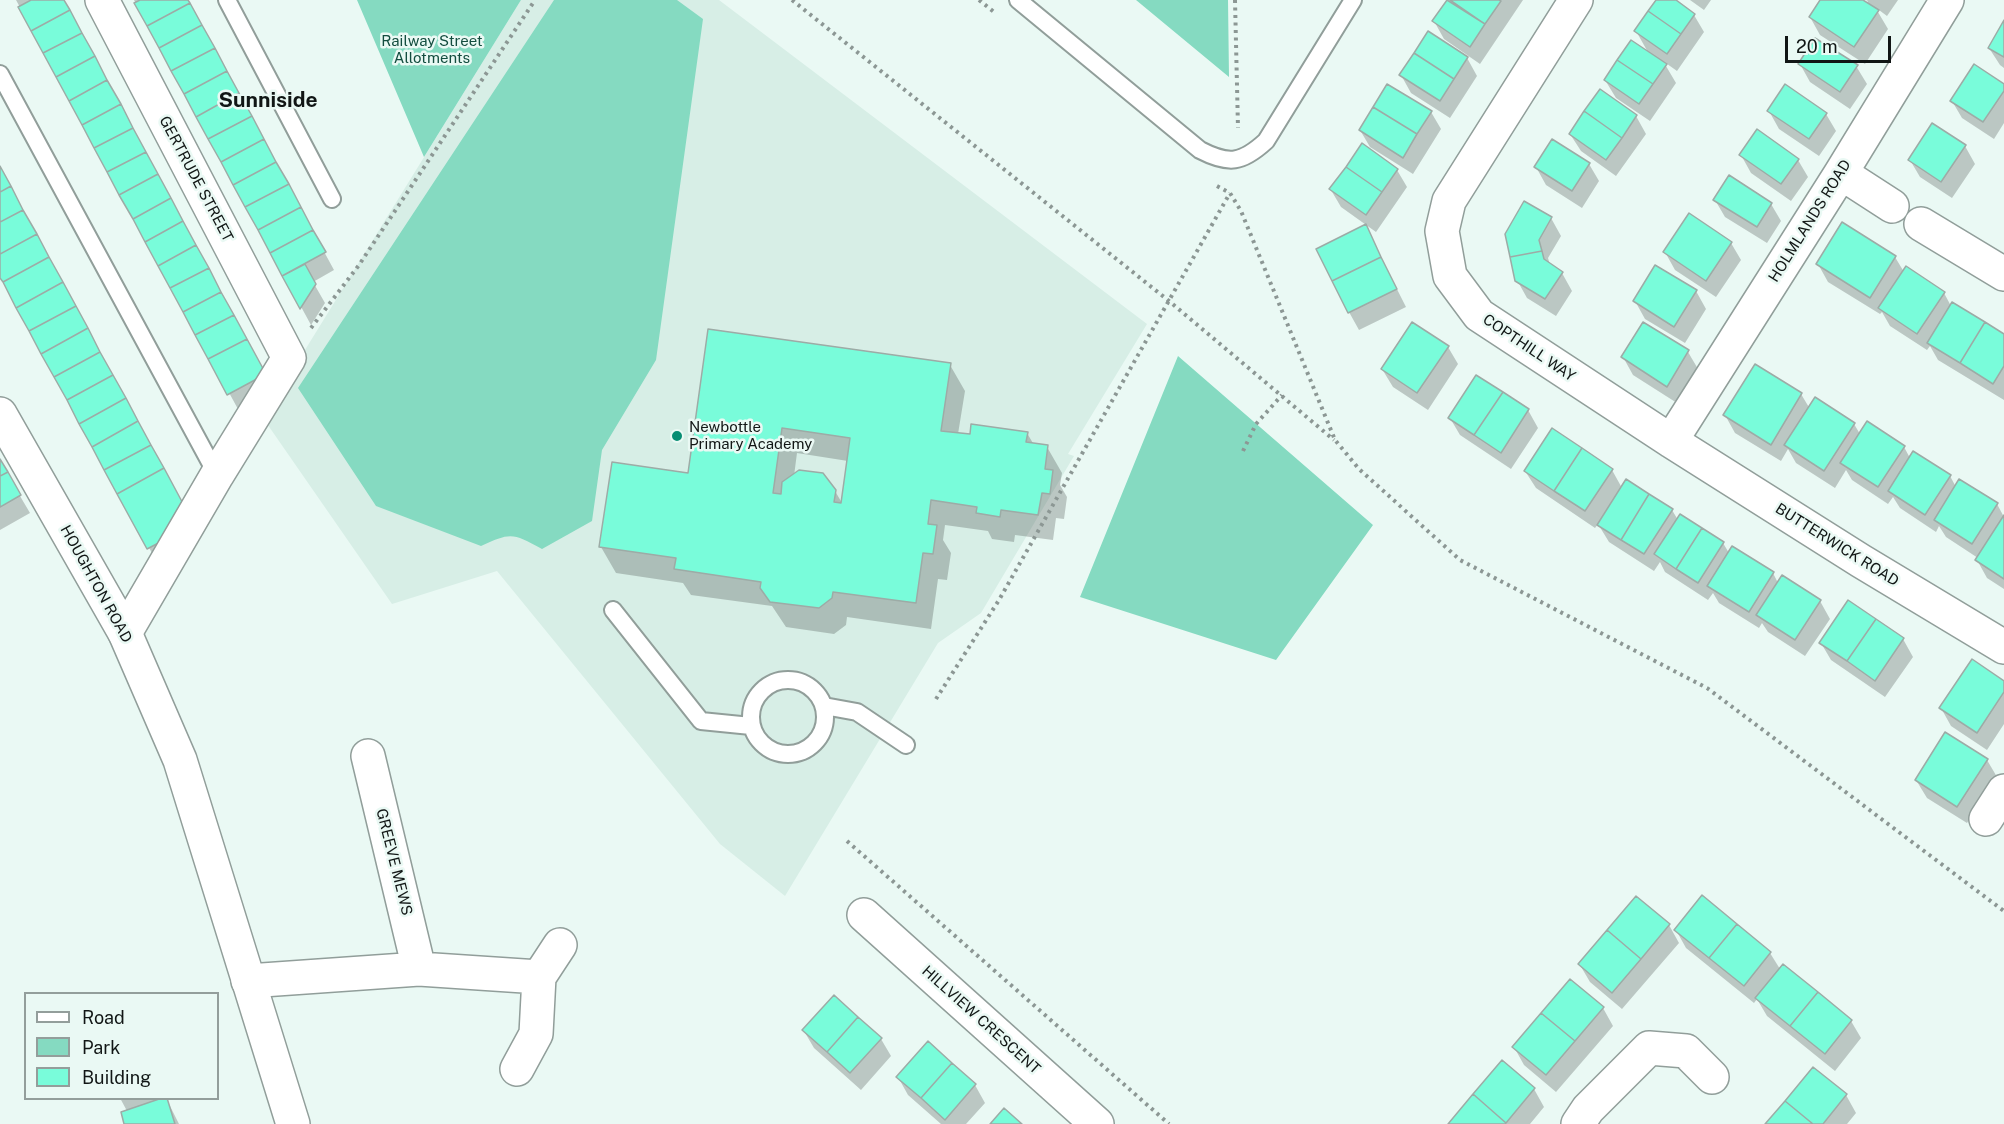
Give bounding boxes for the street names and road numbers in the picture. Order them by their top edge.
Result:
street label: GERTRUDE STREET [155,113,237,245]
street label: HOLMLANDS ROAD [1765,157,1855,285]
street label: COPTHILL WAY [1479,310,1579,386]
street label: BUTTERWICK ROAD [1772,500,1902,590]
street label: HOUGHTON ROAD [56,522,136,646]
street label: GREEVE MEWS [372,807,416,917]
street label: HILLVIEW CRESCENT [918,962,1044,1078]

